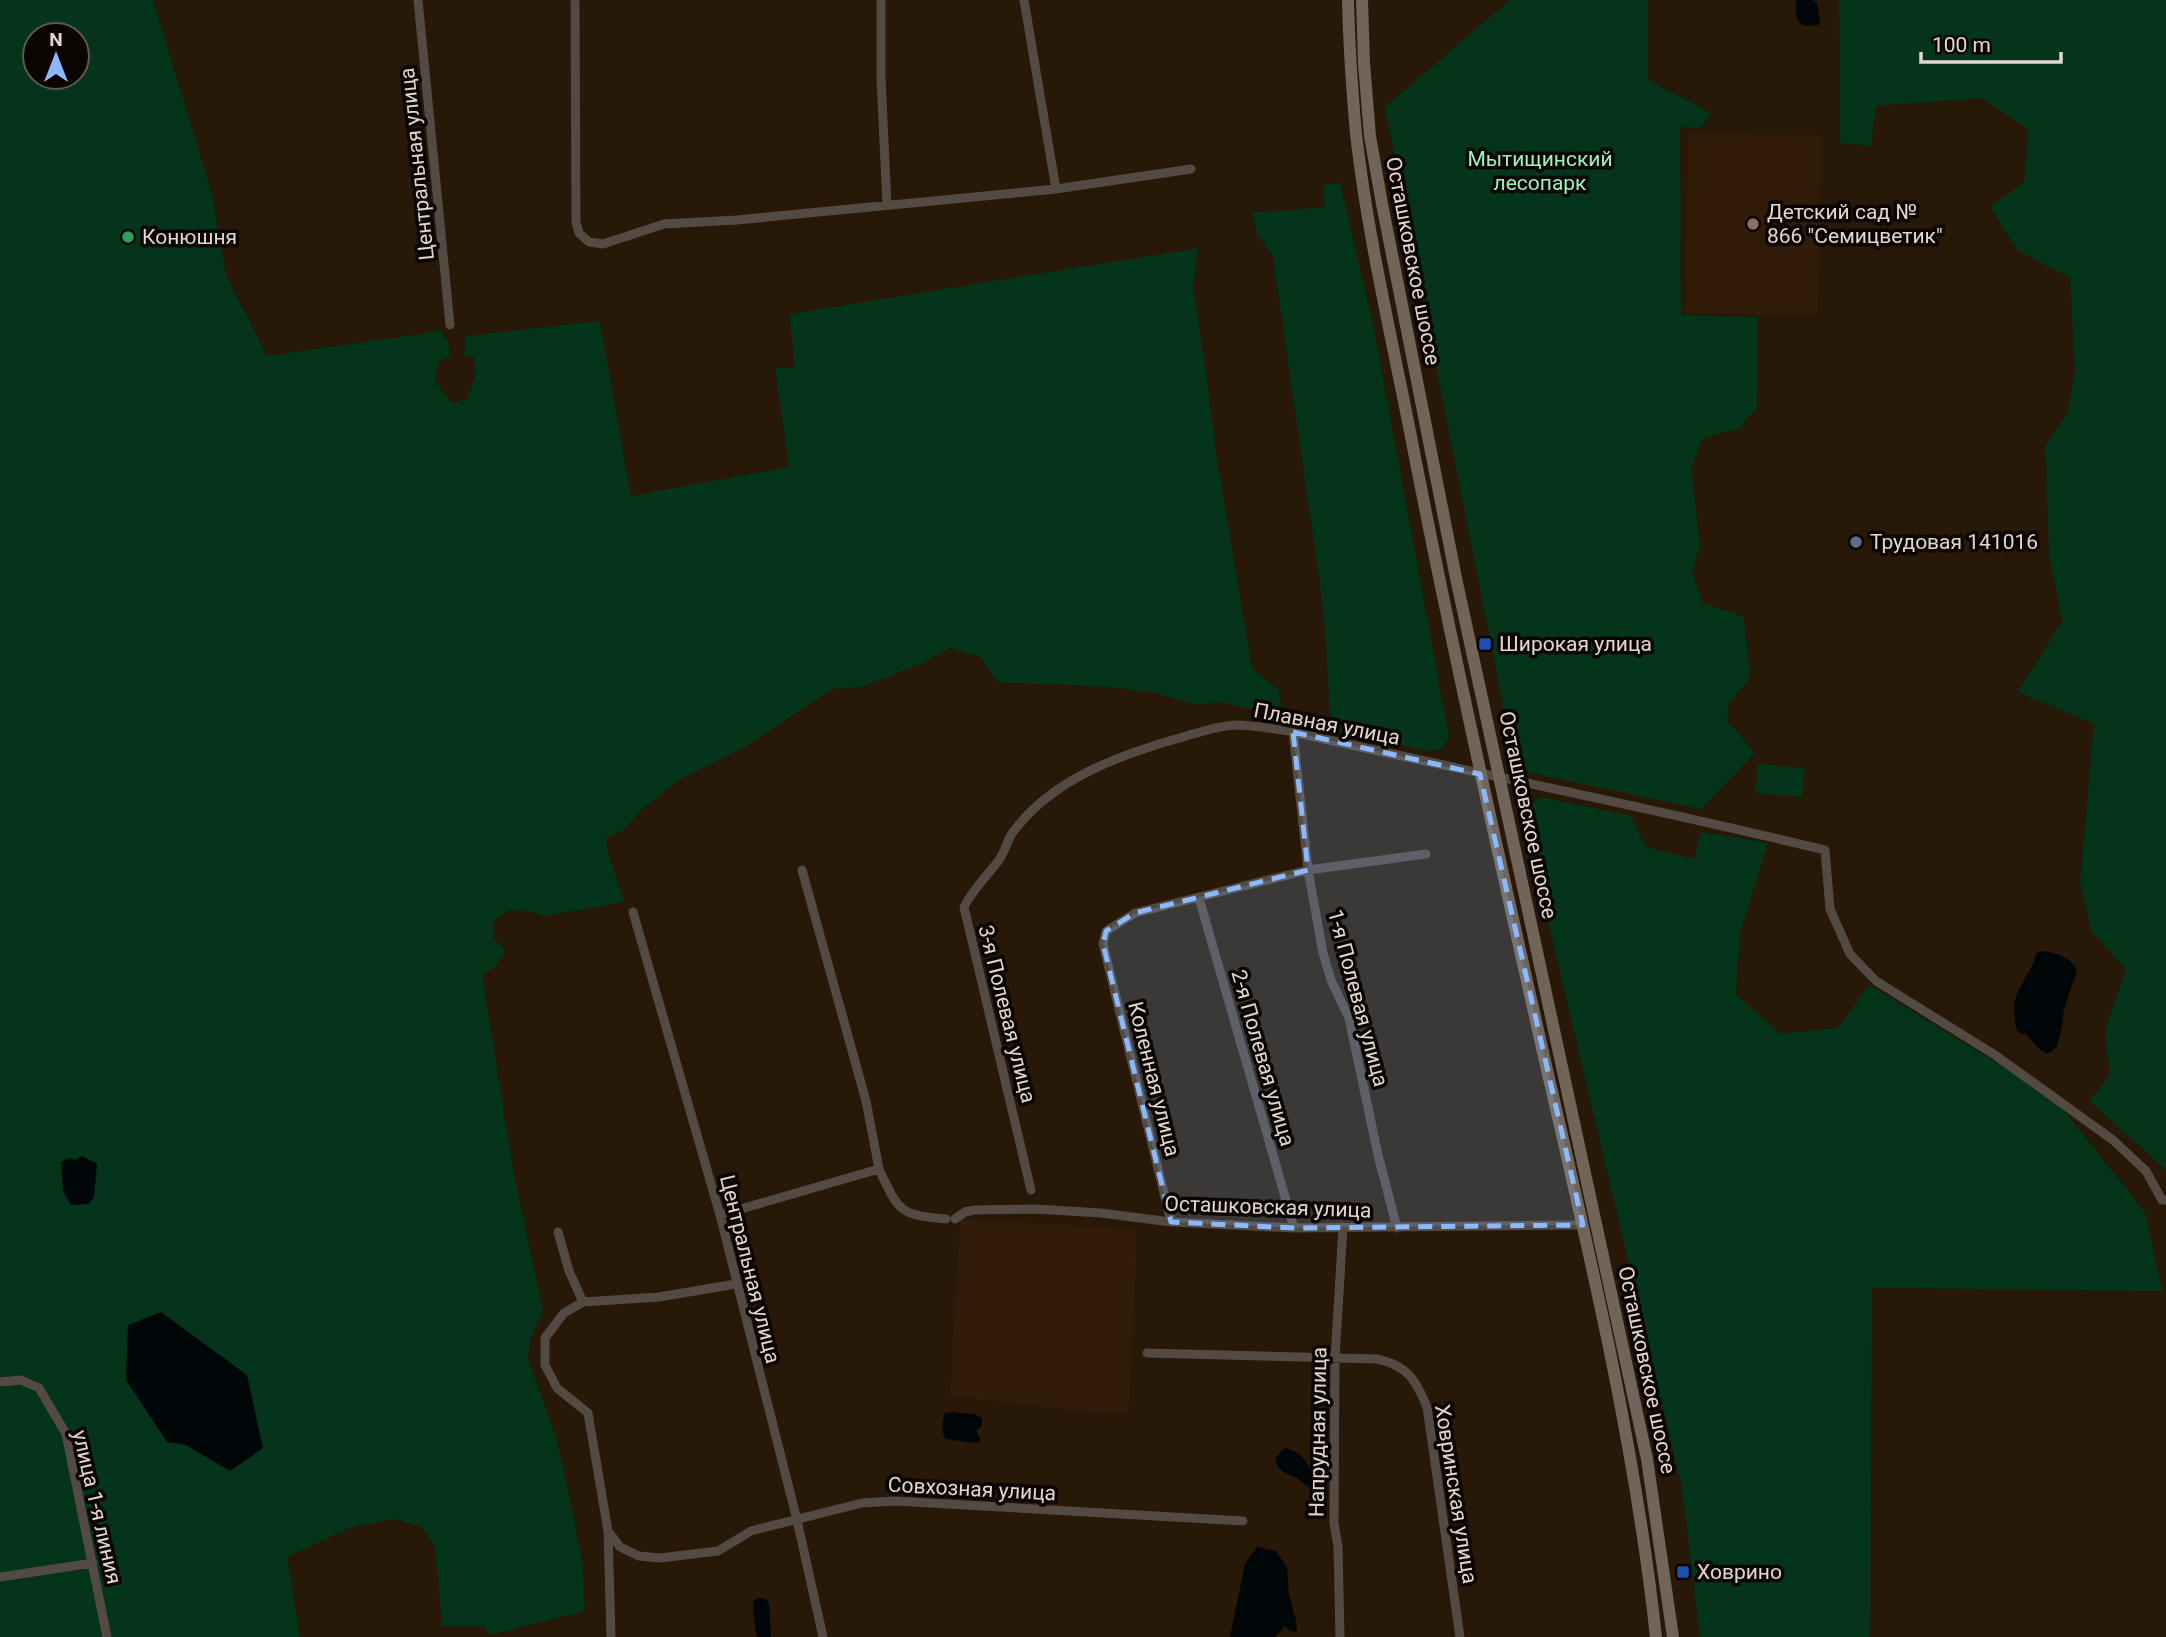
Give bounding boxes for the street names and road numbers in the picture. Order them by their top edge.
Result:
street label: Центральная улица [395,67,439,261]
street label: Осташковское шоссе [1381,155,1445,367]
street label: Плавная улица [1252,698,1402,750]
street label: Осташковское шоссе [1494,709,1562,921]
street label: 1-я Полевая улица [1323,907,1393,1089]
street label: 3-я Полевая улица [973,923,1041,1105]
street label: 2-я Полевая улица [1226,967,1300,1149]
street label: Коленная улица [1123,999,1185,1159]
street label: Центральная улица [715,1172,785,1366]
street label: Осташковская улица [1164,1191,1372,1223]
street label: Осташковское шоссе [1613,1264,1681,1476]
street label: Напрудная улица [1305,1347,1331,1517]
street label: Ховринская улица [1430,1403,1482,1585]
street label: улица 1-я линия [68,1428,126,1586]
street label: Совхозная улица [887,1473,1057,1505]

